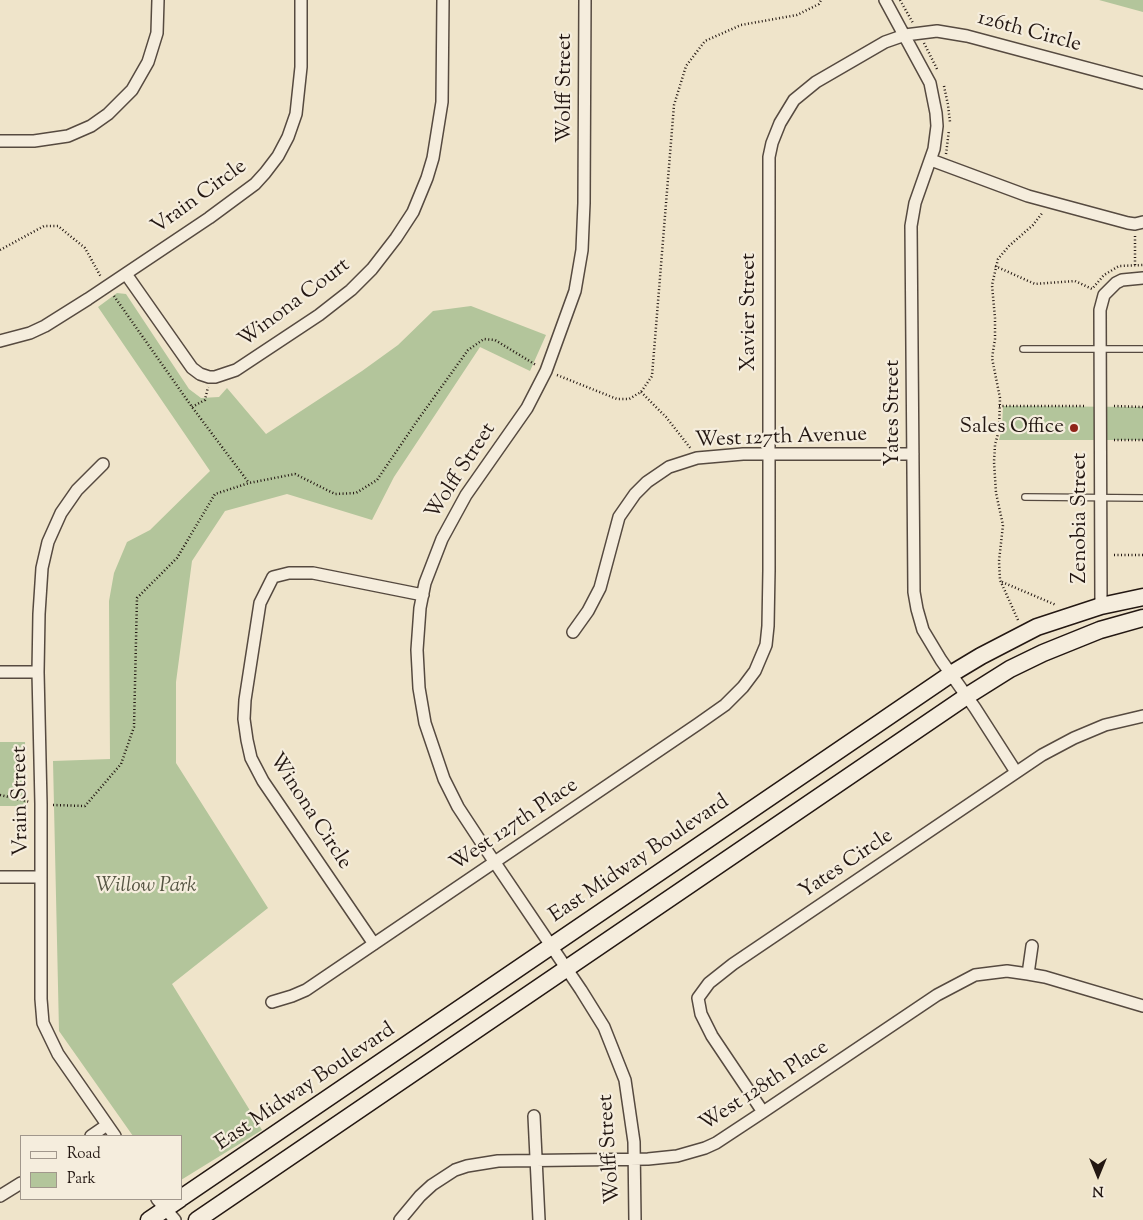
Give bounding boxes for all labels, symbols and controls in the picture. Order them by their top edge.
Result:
street label: 126th Circle [974,7,1084,59]
street label: Wolff Street [553,33,579,143]
street label: Vrain Circle [148,155,252,241]
street label: Xavier Street [737,253,763,371]
street label: Winona Court [234,254,356,354]
street label: Yates Street [881,360,907,466]
place label: Sales Office [960,415,1064,441]
street label: Wolff Street [421,419,503,525]
marker: Sales Office [1068,422,1080,434]
street label: West 127th Avenue [694,423,868,455]
street label: Zenobia Street [1068,453,1094,583]
street label: Vrain Street [8,746,36,856]
street label: Winona Circle [262,749,356,875]
street label: West 127th Place [446,774,584,878]
street label: East Midway Boulevard [545,791,735,929]
street label: Yates Circle [795,824,899,906]
park label: Willow Park [95,874,197,900]
street label: East Midway Boulevard [211,1019,401,1157]
street label: West 128th Place [696,1036,834,1138]
street label: Wolff Street [595,1093,627,1205]
legend [20,1135,182,1200]
text: Road [67,1144,101,1165]
north arrow [1073,1150,1123,1200]
text: Park [67,1169,96,1190]
text: N [1092,1180,1104,1200]

